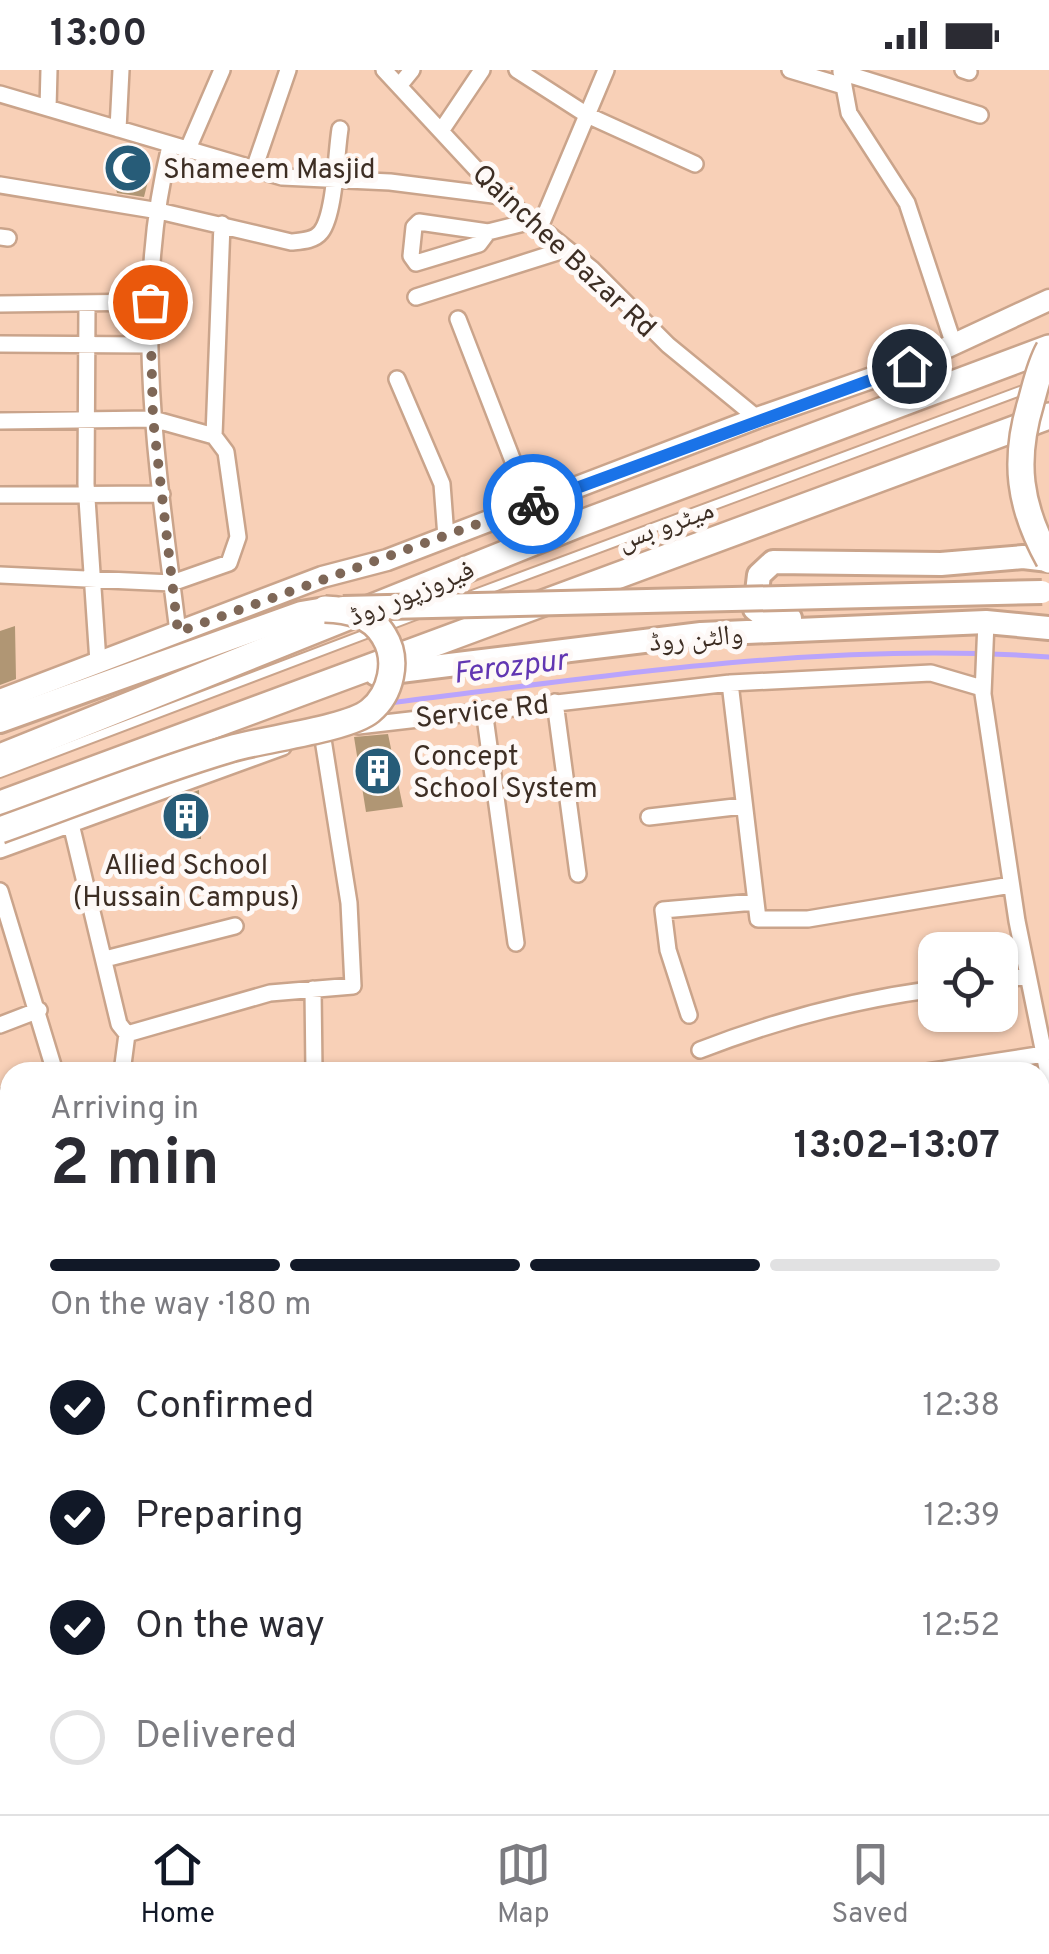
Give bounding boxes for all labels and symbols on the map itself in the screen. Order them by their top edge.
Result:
mosque icon: Shameem Masjid [102,142,154,194]
place label: Shameem Masjid [163,153,376,189]
street label: Qainchee Bazar Rd [463,158,663,347]
pin [108,260,193,345]
pin [867,324,952,409]
courier [483,454,583,554]
street label: میٹرو بس [613,493,719,561]
street label: فیروزپور روڈ [344,553,480,636]
street label: والٹن روڈ [648,618,745,662]
water label: Ferozpur [451,643,572,694]
street label: Service Rd [414,688,551,738]
place label: Concept School System [413,740,598,808]
building icon: Concept School System [352,745,404,797]
building icon: Allied School (Hussain Campus) [160,790,212,842]
place label: Allied School (Hussain Campus) [73,849,299,917]

